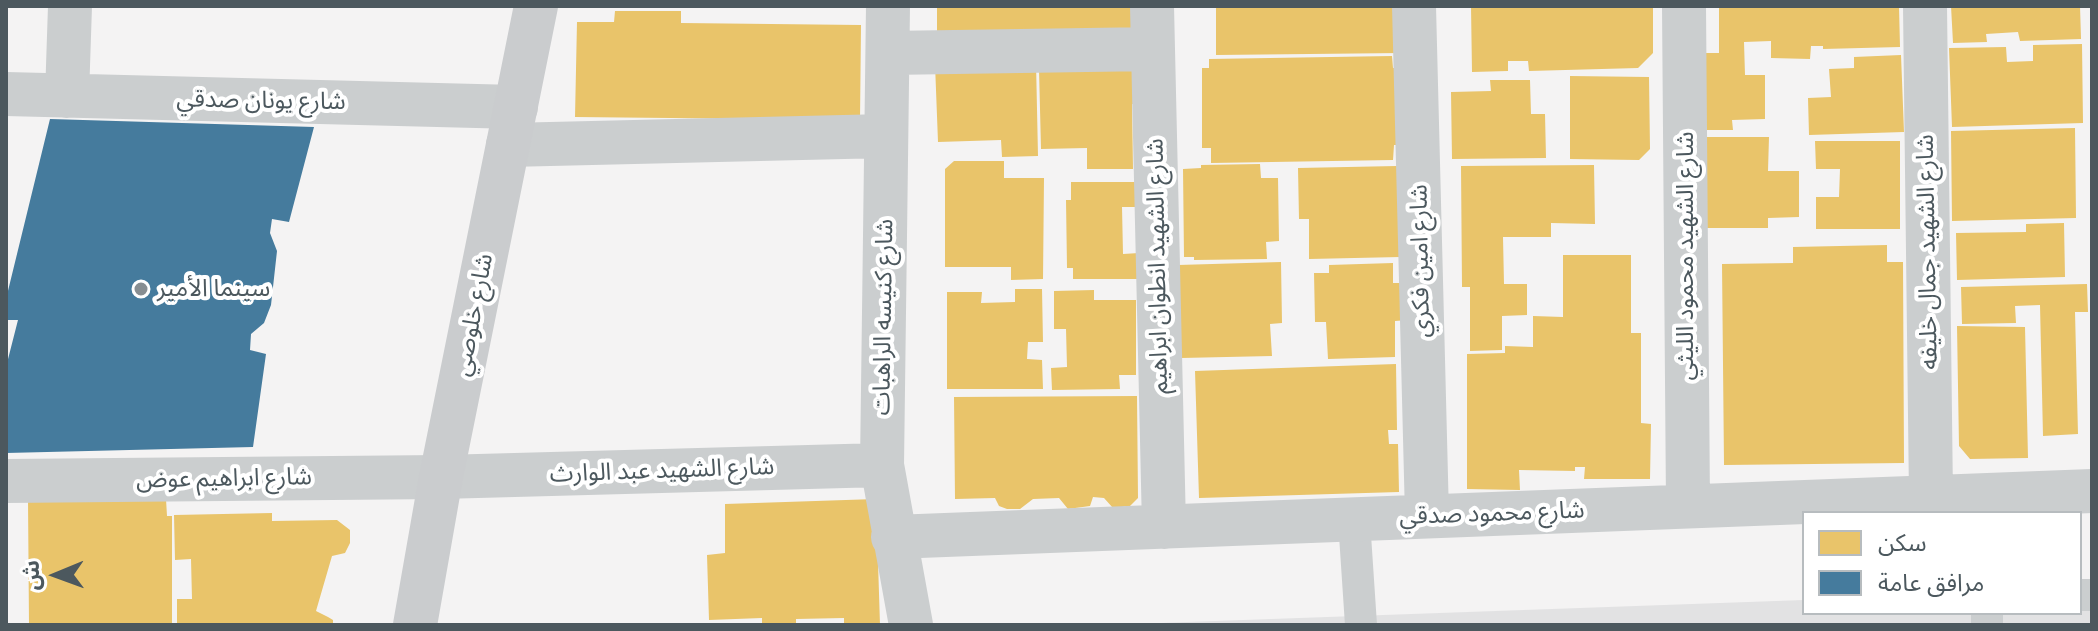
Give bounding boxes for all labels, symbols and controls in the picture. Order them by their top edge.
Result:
street label: شارع يونان صدقي [176,85,346,117]
street label: شارع الشهيد محمود الليثي [1672,131,1700,381]
street label: شارع الشهيد جمال خليفه [1912,134,1944,370]
street label: شارع الشهيد انطوان ابراهيم [1141,138,1175,394]
street label: شارع امين فكري [1405,184,1437,338]
street label: شارع كنيسه الراهبات [868,218,900,416]
street label: شارع خلوصي [448,251,500,379]
place label: سينما الأمير [157,275,270,303]
marker: سينما الأمير [132,280,150,298]
street label: شارع الشهيد عبد الوارث [549,453,775,489]
street label: شارع ابراهيم عوض [136,463,312,495]
street label: شارع محمود صدقي [1399,496,1585,532]
legend [1802,511,2082,615]
text: سكن [1878,529,1927,557]
north arrow [16,535,96,615]
text: ش [18,560,45,591]
text: مرافق عامة [1878,569,1984,597]

